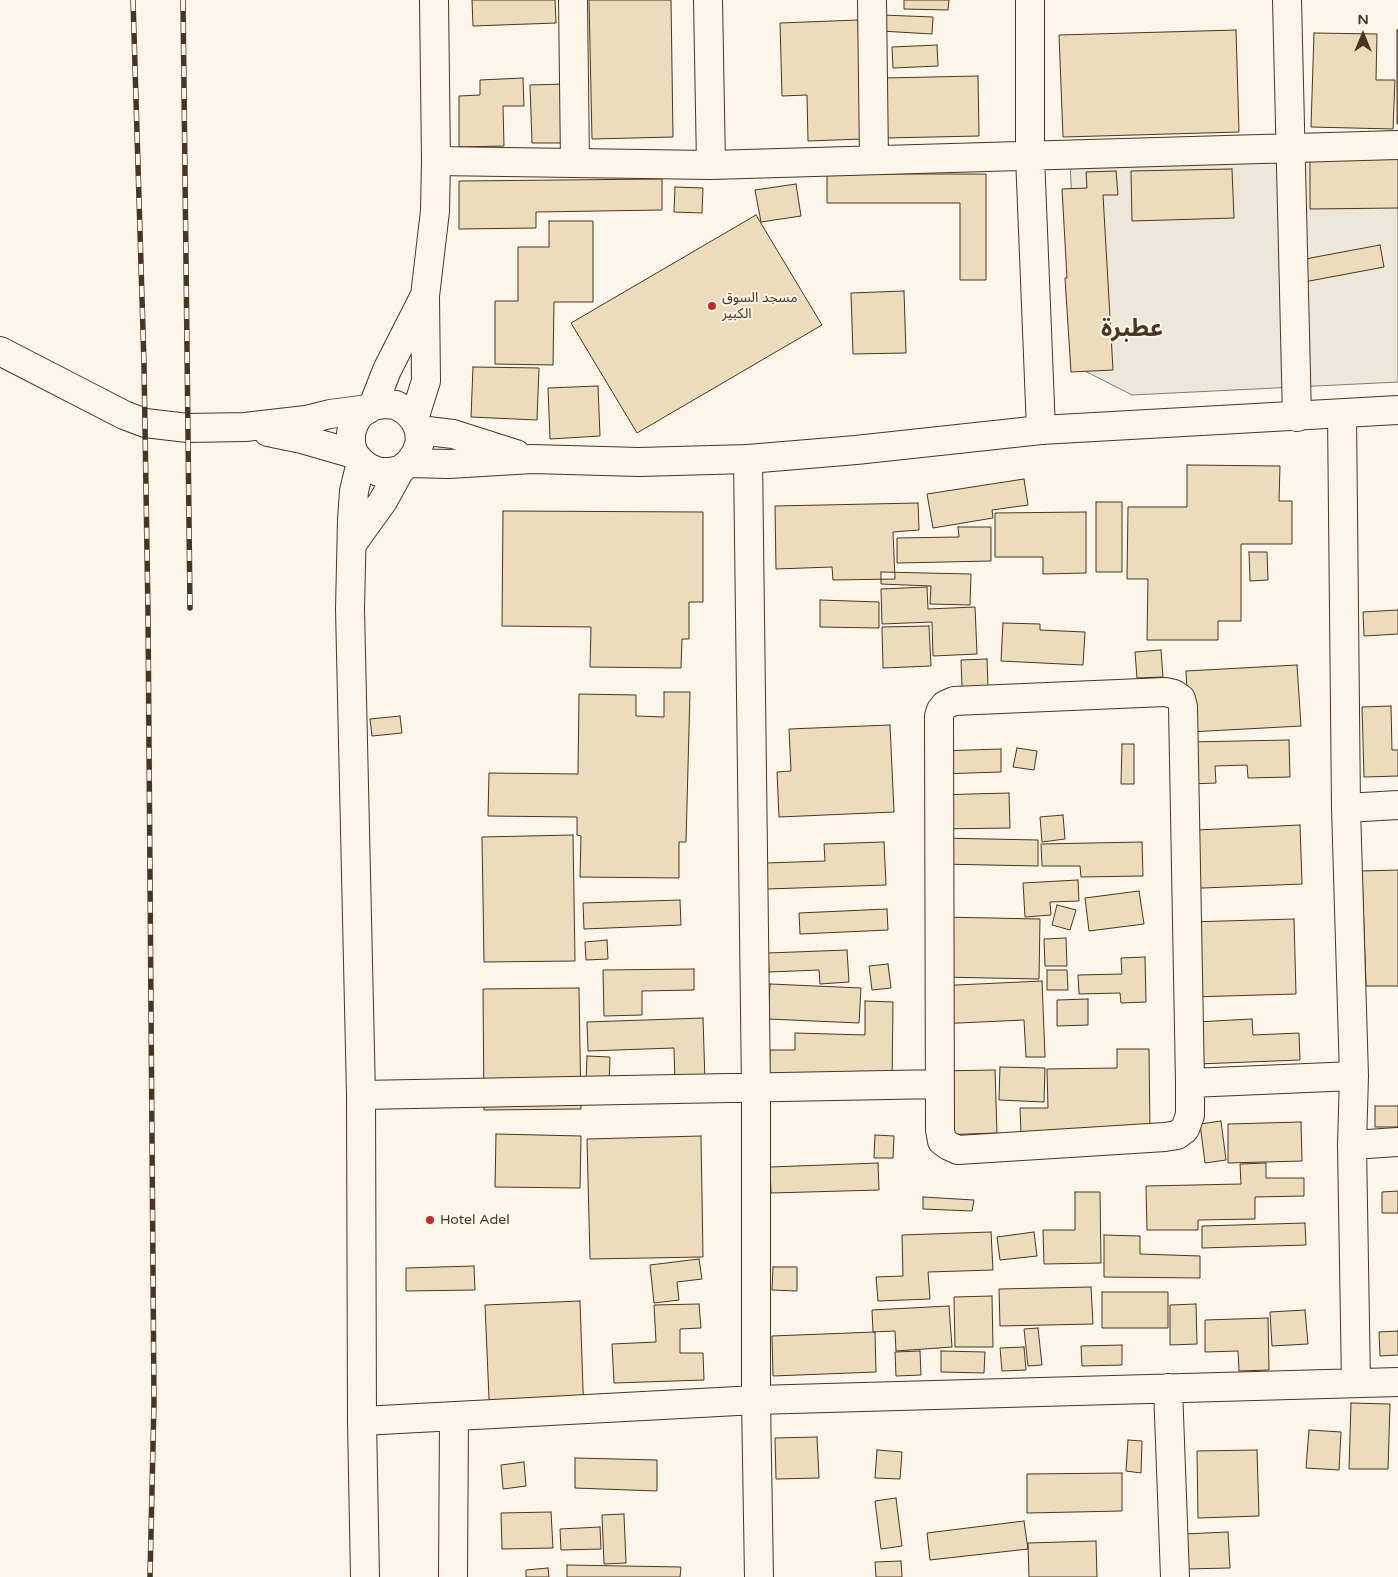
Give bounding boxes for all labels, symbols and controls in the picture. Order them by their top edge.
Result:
north arrow [1338,10,1388,60]
text: N [1357,11,1369,28]
place label: مسجد السوق الكبير [722,290,798,322]
marker: مسجد السوق الكبير [706,300,718,312]
district label: عطبرة [1101,316,1163,344]
place label: Hotel Adel [440,1212,510,1228]
marker: Hotel Adel [424,1214,436,1226]

